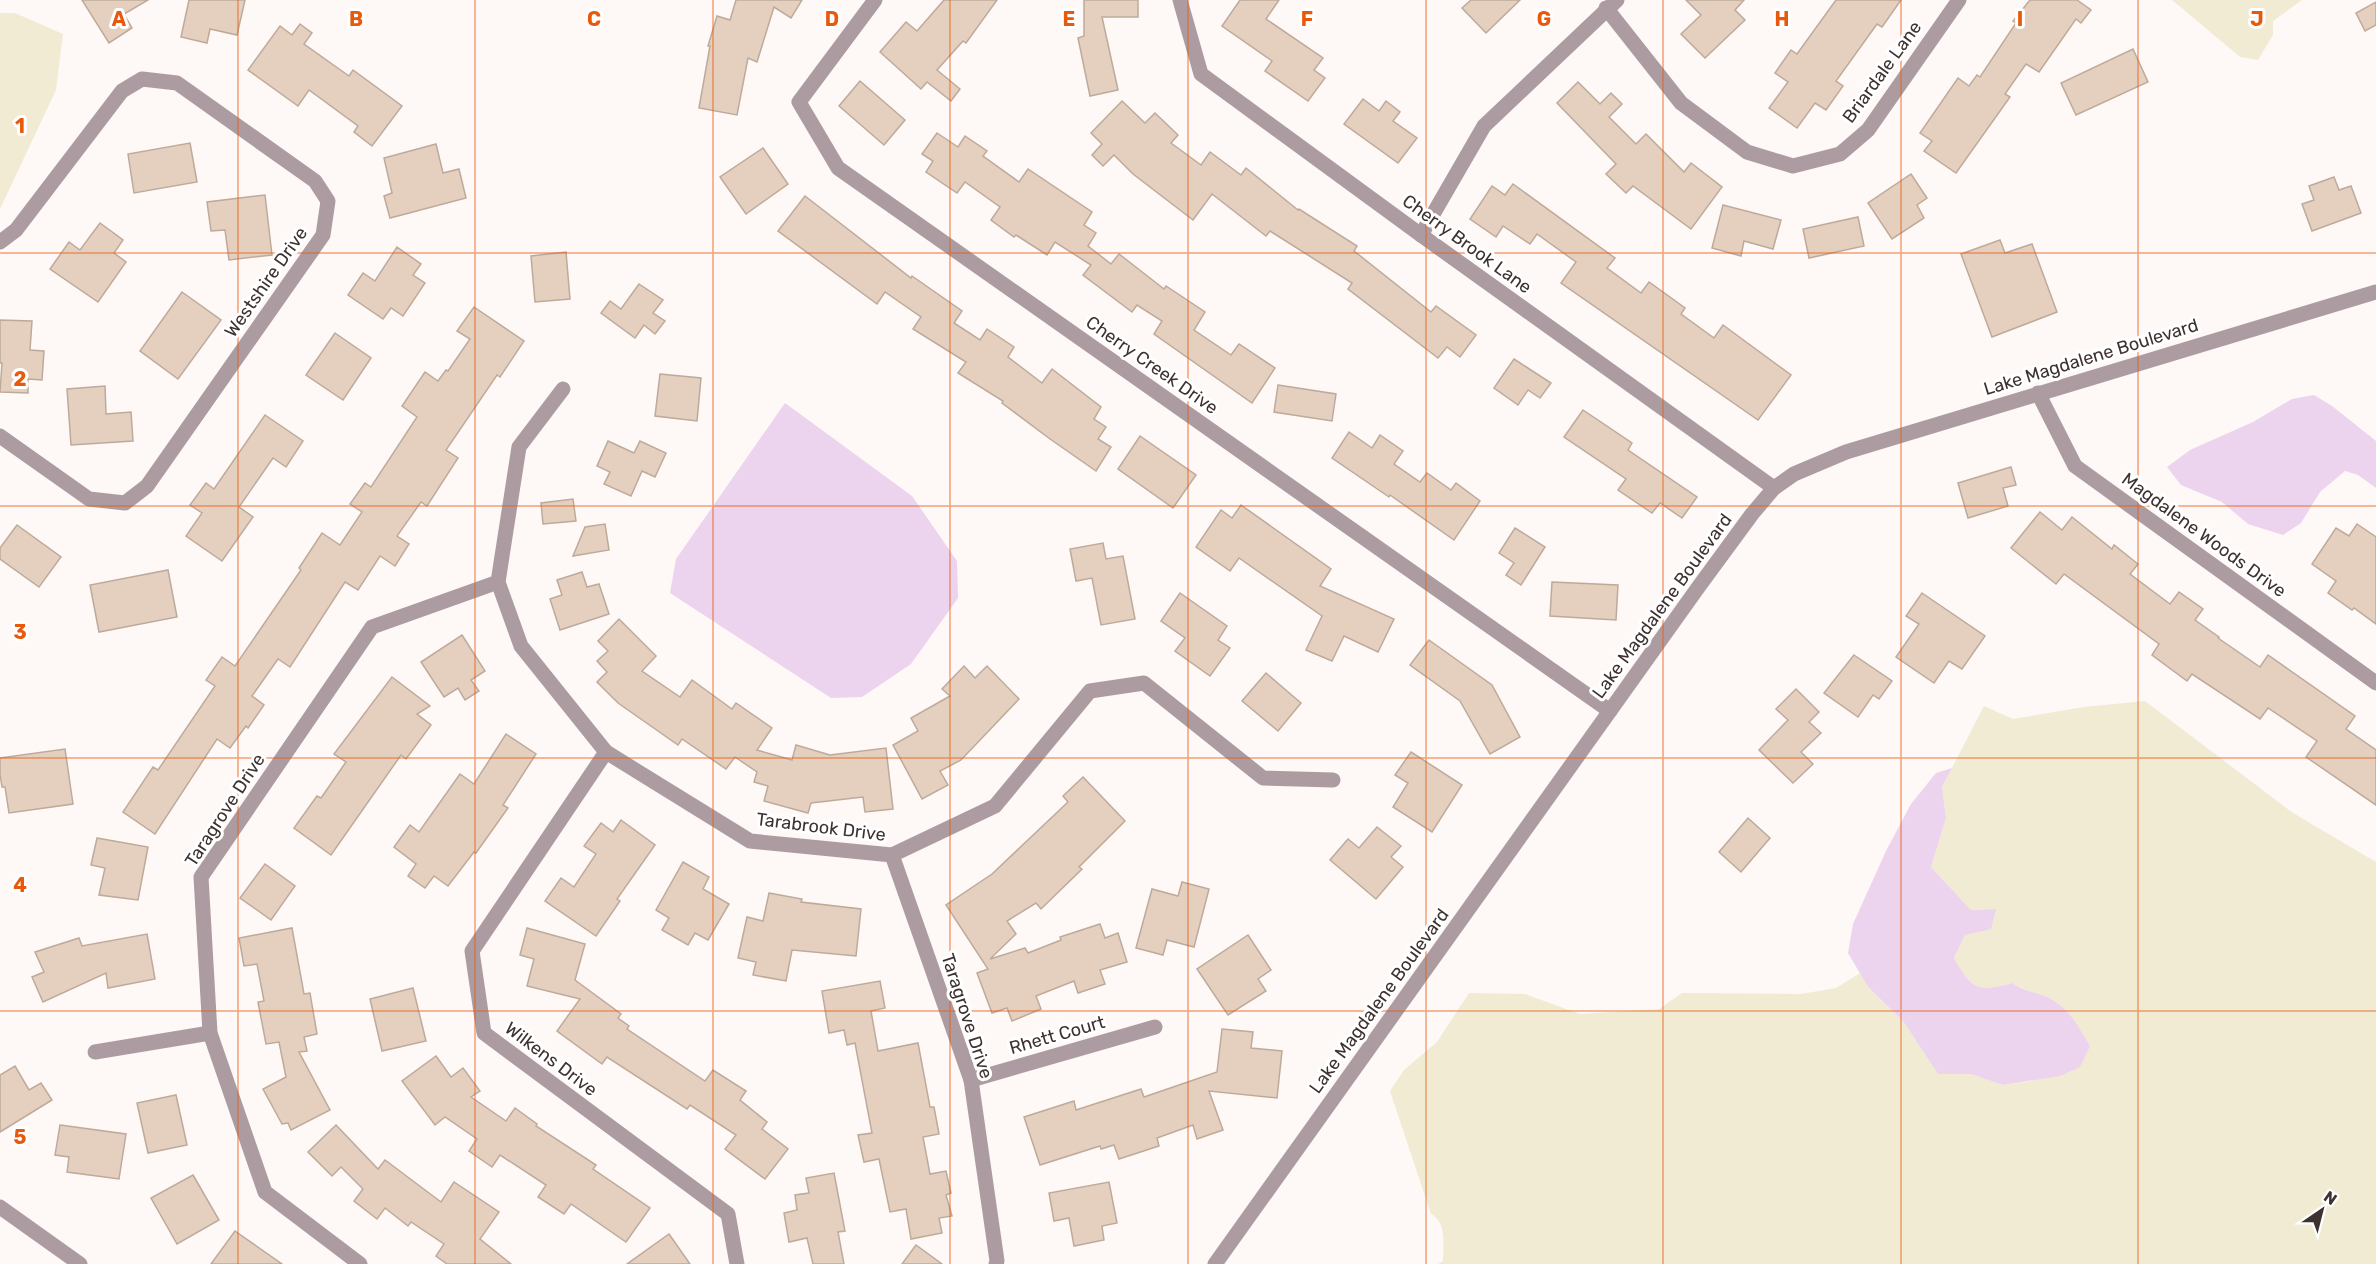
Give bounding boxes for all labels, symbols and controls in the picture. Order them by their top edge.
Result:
text: A [112,7,127,31]
text: B [349,7,363,31]
text: C [587,7,601,31]
text: D [825,7,839,31]
text: E [1063,7,1075,31]
text: F [1301,7,1313,31]
text: G [1537,7,1551,31]
text: H [1775,7,1789,31]
text: I [2017,7,2023,31]
text: J [2250,7,2264,31]
street label: Briardale Lane [1838,17,1926,127]
text: 1 [15,114,25,138]
street label: Cherry Brook Lane [1398,190,1536,298]
street label: Westshire Drive [220,223,312,341]
street label: Cherry Creek Drive [1082,311,1222,419]
street label: Lake Magdalene Boulevard [1981,314,2201,400]
text: 2 [14,367,27,391]
street label: Magdalene Woods Drive [2118,468,2290,602]
street label: Lake Magdalene Boulevard [1588,509,1736,703]
text: 3 [13,620,27,644]
street label: Taragrove Drive [180,749,270,871]
street label: Tarabrook Drive [755,808,887,846]
text: 4 [13,873,27,897]
street label: Lake Magdalene Boulevard [1305,904,1453,1098]
street label: Taragrove Drive [936,951,998,1081]
street label: Rhett Court [1007,1011,1107,1059]
street label: Wilkens Drive [500,1017,602,1101]
text: 5 [14,1125,27,1149]
north arrow [2292,1180,2352,1240]
text: N [2320,1187,2340,1209]

